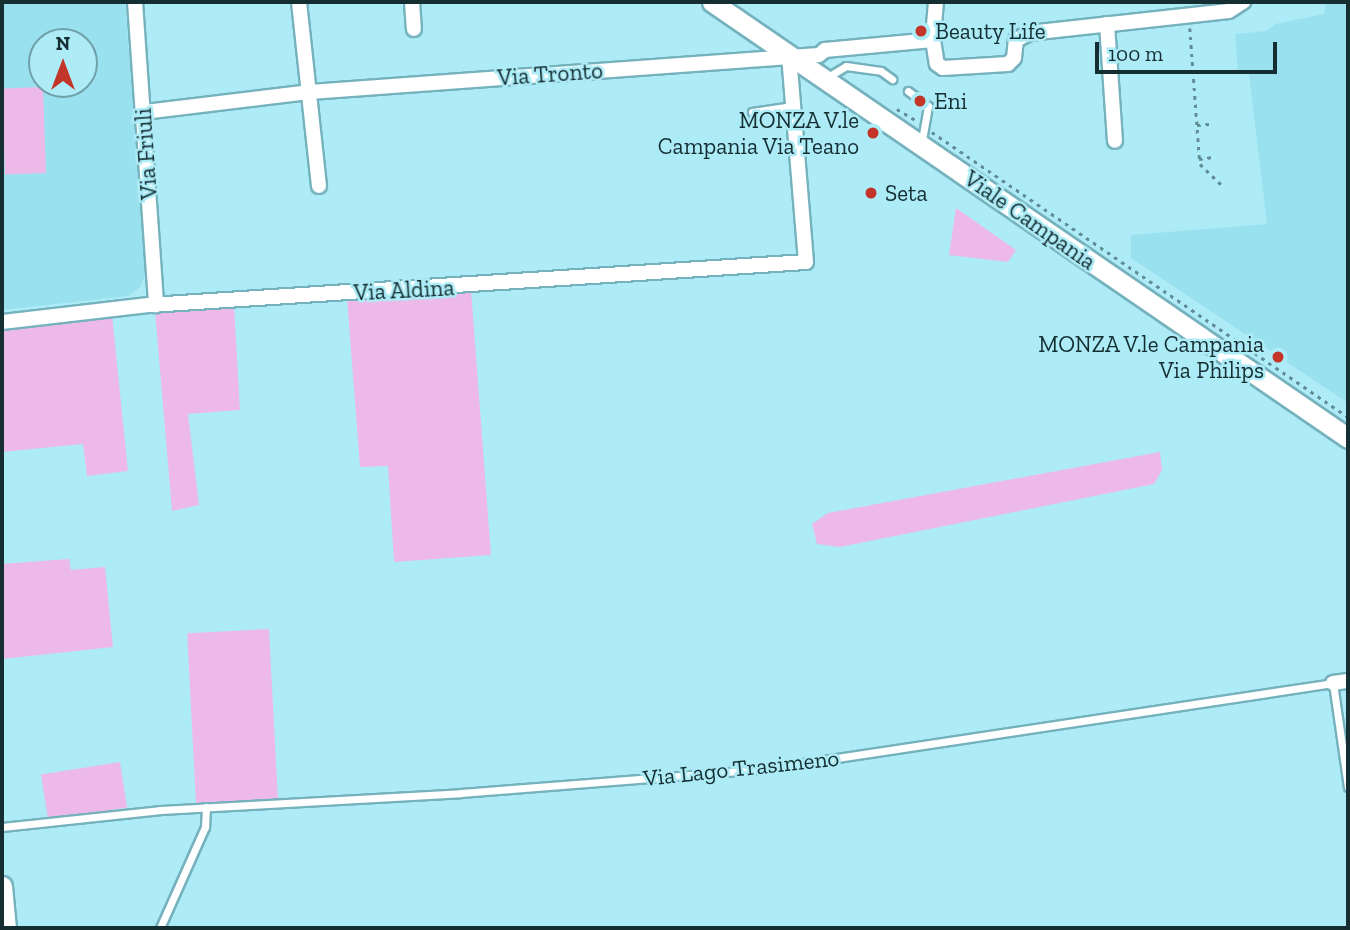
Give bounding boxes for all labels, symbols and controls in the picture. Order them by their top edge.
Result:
place label: Beauty Life [935,17,1046,45]
marker: Beauty Life [913,23,929,39]
north arrow [28,28,98,98]
scale bar [1098,28,1280,72]
text: N [56,32,70,55]
text: 100 m [1108,41,1163,66]
street label: Via Tronto [496,57,604,91]
place label: Eni [934,87,967,115]
marker: Eni [912,93,928,109]
place label: MONZA V.le Campania Via Teano [657,106,859,160]
street label: Via Friuli [129,107,163,201]
marker: MONZA V.le Campania Via Teano [865,125,881,141]
street label: Viale Campania [959,164,1101,276]
place label: Seta [885,179,928,207]
marker: Seta [863,185,879,201]
street label: Via Aldina [353,274,455,306]
place label: MONZA V.le Campania Via Philips [1037,330,1264,384]
marker: MONZA V.le Campania Via Philips [1270,349,1286,365]
street label: Via Lago Trasimeno [641,744,841,792]

